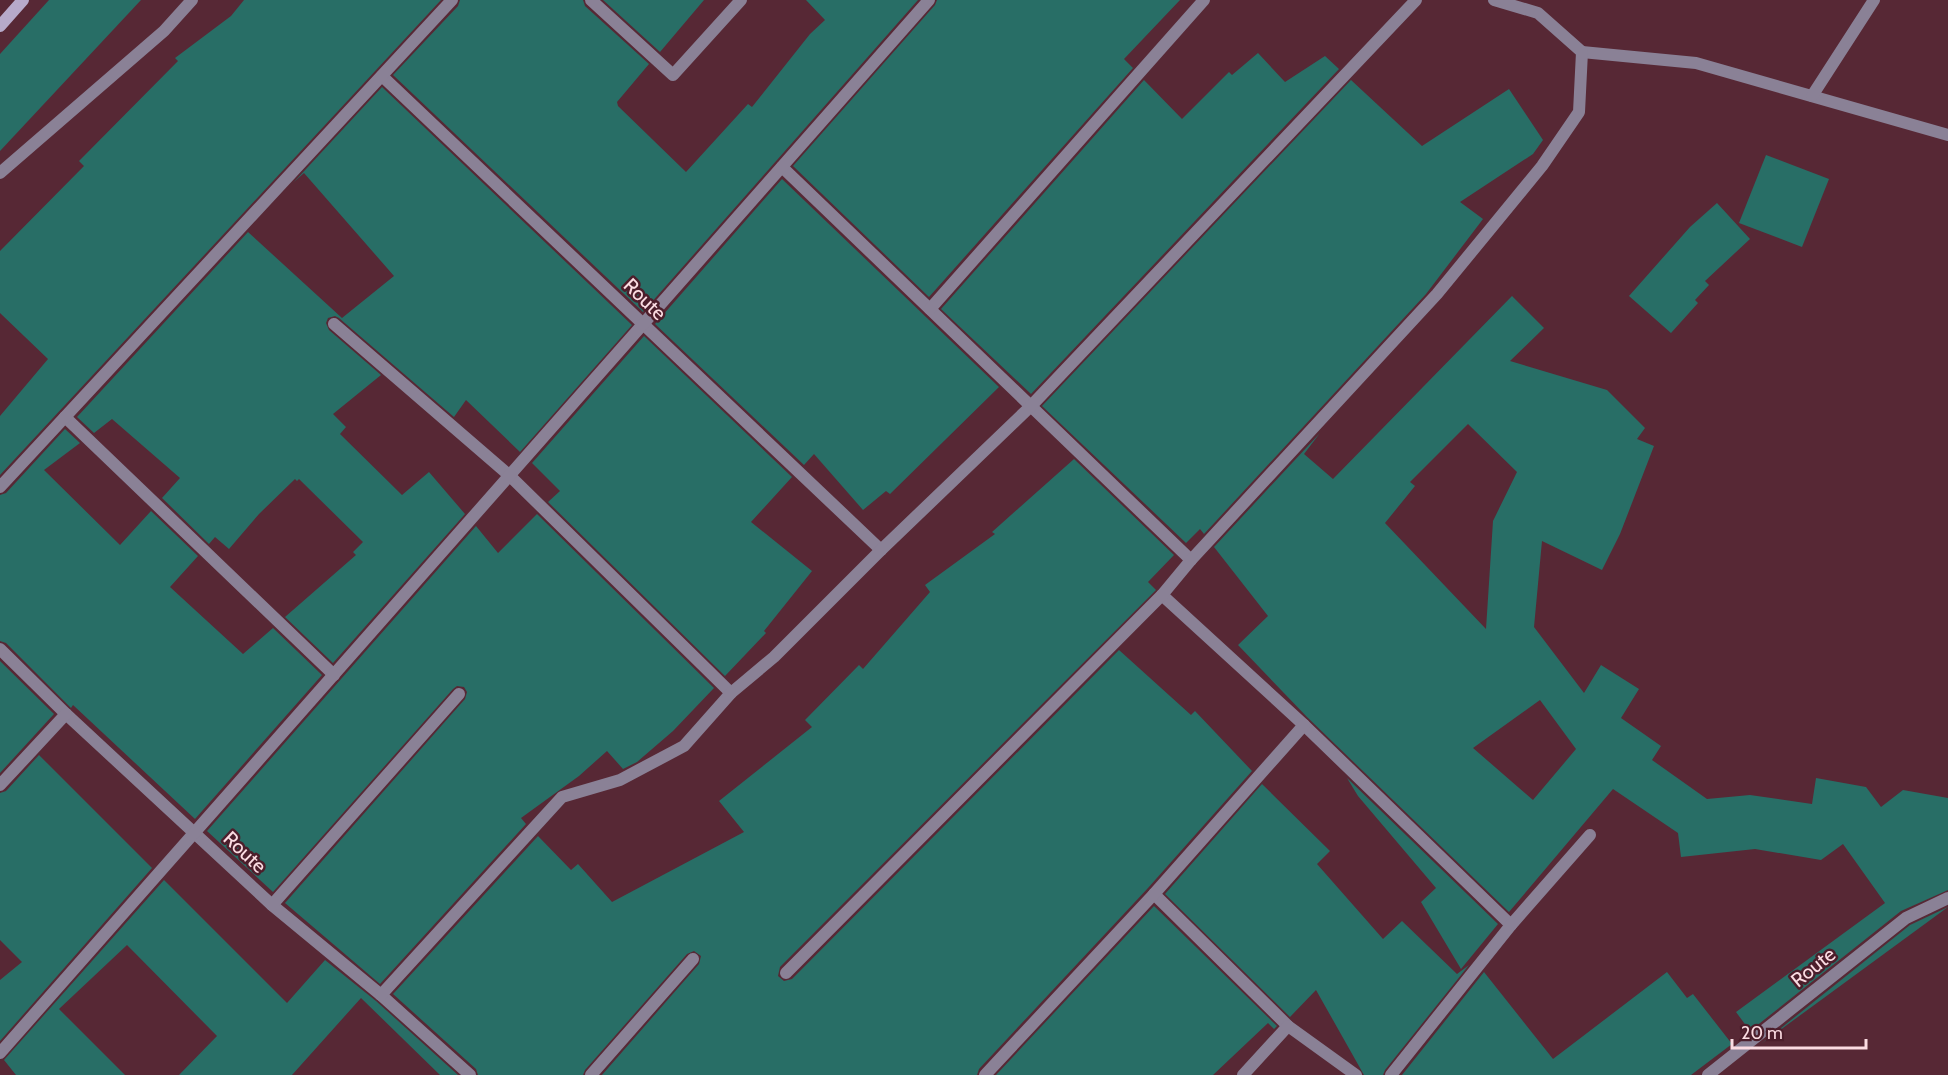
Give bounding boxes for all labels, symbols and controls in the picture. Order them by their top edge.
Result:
street label: Route [619,273,671,325]
street label: Route [219,826,271,878]
street label: Route [1786,942,1840,992]
scale bar [1732,1012,1866,1050]
text: 20 m [1741,1022,1783,1044]

